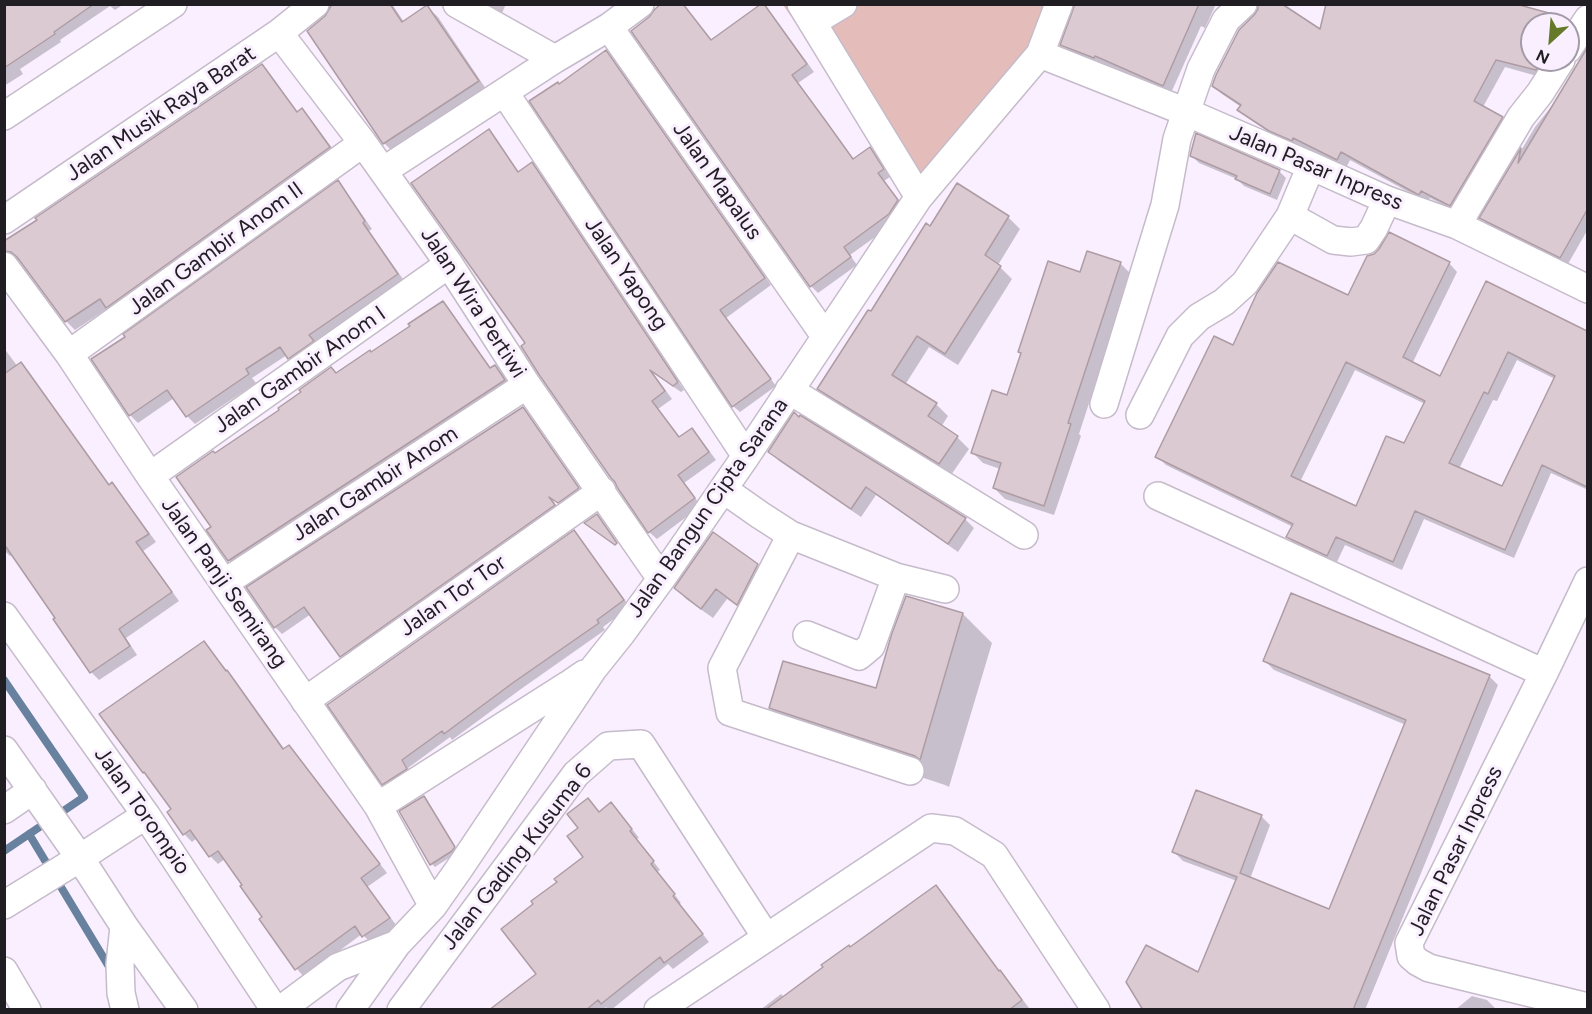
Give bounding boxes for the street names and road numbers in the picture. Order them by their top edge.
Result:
street label: Jalan Musik Raya Barat [61,41,261,187]
street label: Jalan Mapalus [667,117,767,245]
street label: Jalan Pasar Inpress [1225,120,1407,216]
street label: Jalan Gambir Anom II [123,177,309,321]
street label: Jalan Yapong [579,213,673,335]
street label: Jalan Wira Pertiwi [414,223,532,383]
street label: Jalan Gambir Anom I [209,301,391,439]
street label: Jalan Bangun Cipta Sarana [622,393,794,623]
street label: Jalan Gambir Anom [287,421,463,547]
street label: Jalan Panji Semirang [155,493,293,673]
street label: Jalan Tor Tor [395,550,511,642]
street label: Jalan Torompio [88,742,196,880]
street label: Jalan Gading Kusuma 6 [436,759,598,955]
street label: Jalan Pasar Inpress [1403,762,1509,940]

